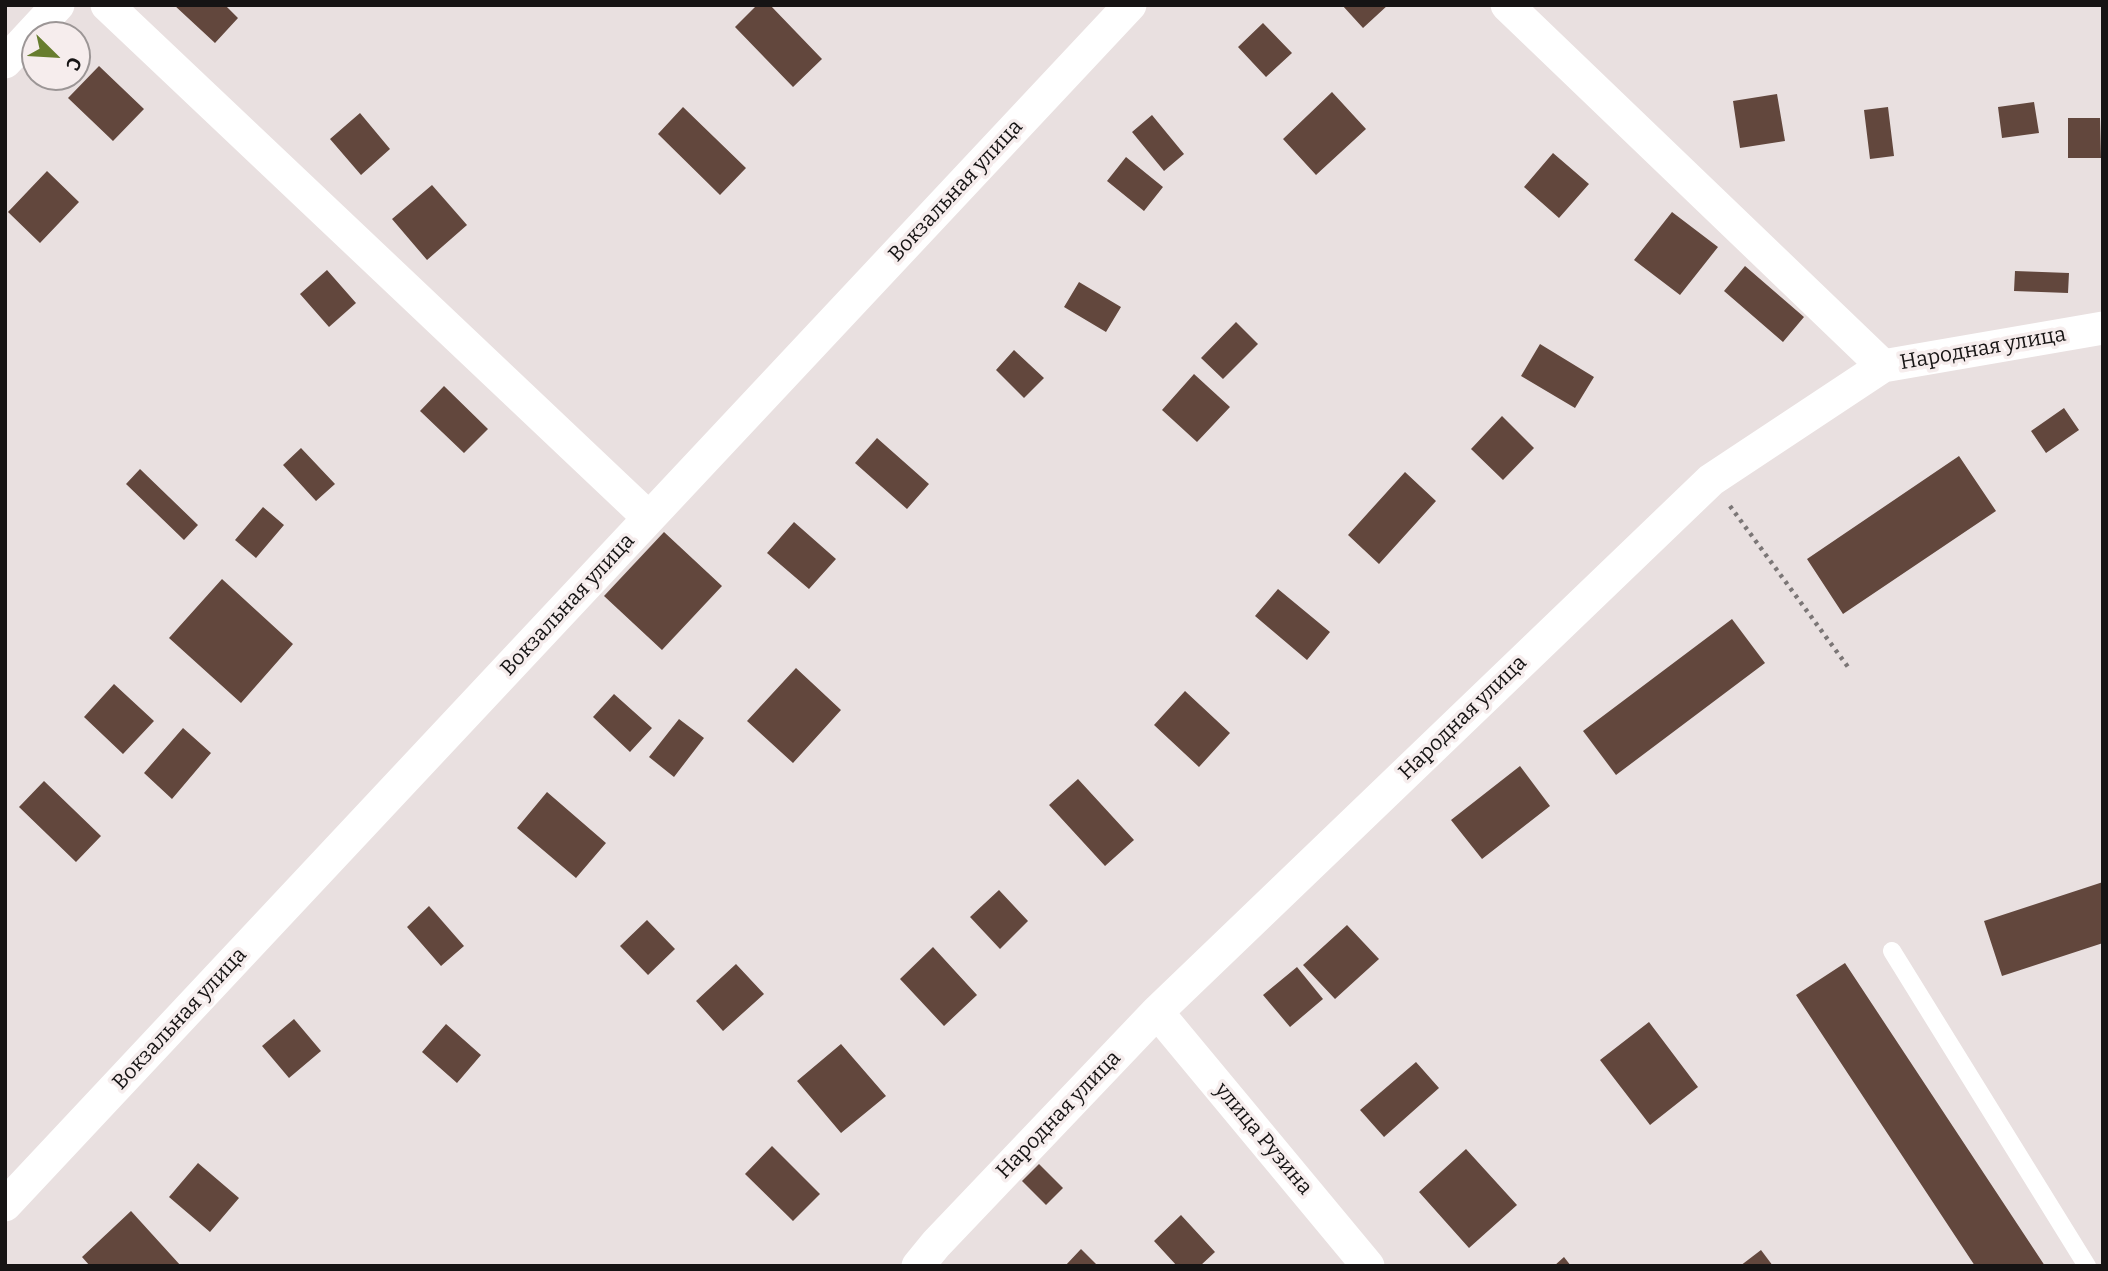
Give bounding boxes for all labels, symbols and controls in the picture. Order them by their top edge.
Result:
north arrow [21,21,91,91]
text: С [61,54,87,74]
street label: Вокзальная улица [884,115,1028,267]
street label: Народная улица [1898,322,2068,376]
street label: Вокзальная улица [496,529,640,681]
street label: Народная улица [1394,651,1532,785]
street label: Вокзальная улица [108,943,252,1095]
street label: Народная улица [992,1046,1126,1184]
street label: улица Рузина [1209,1078,1317,1200]

